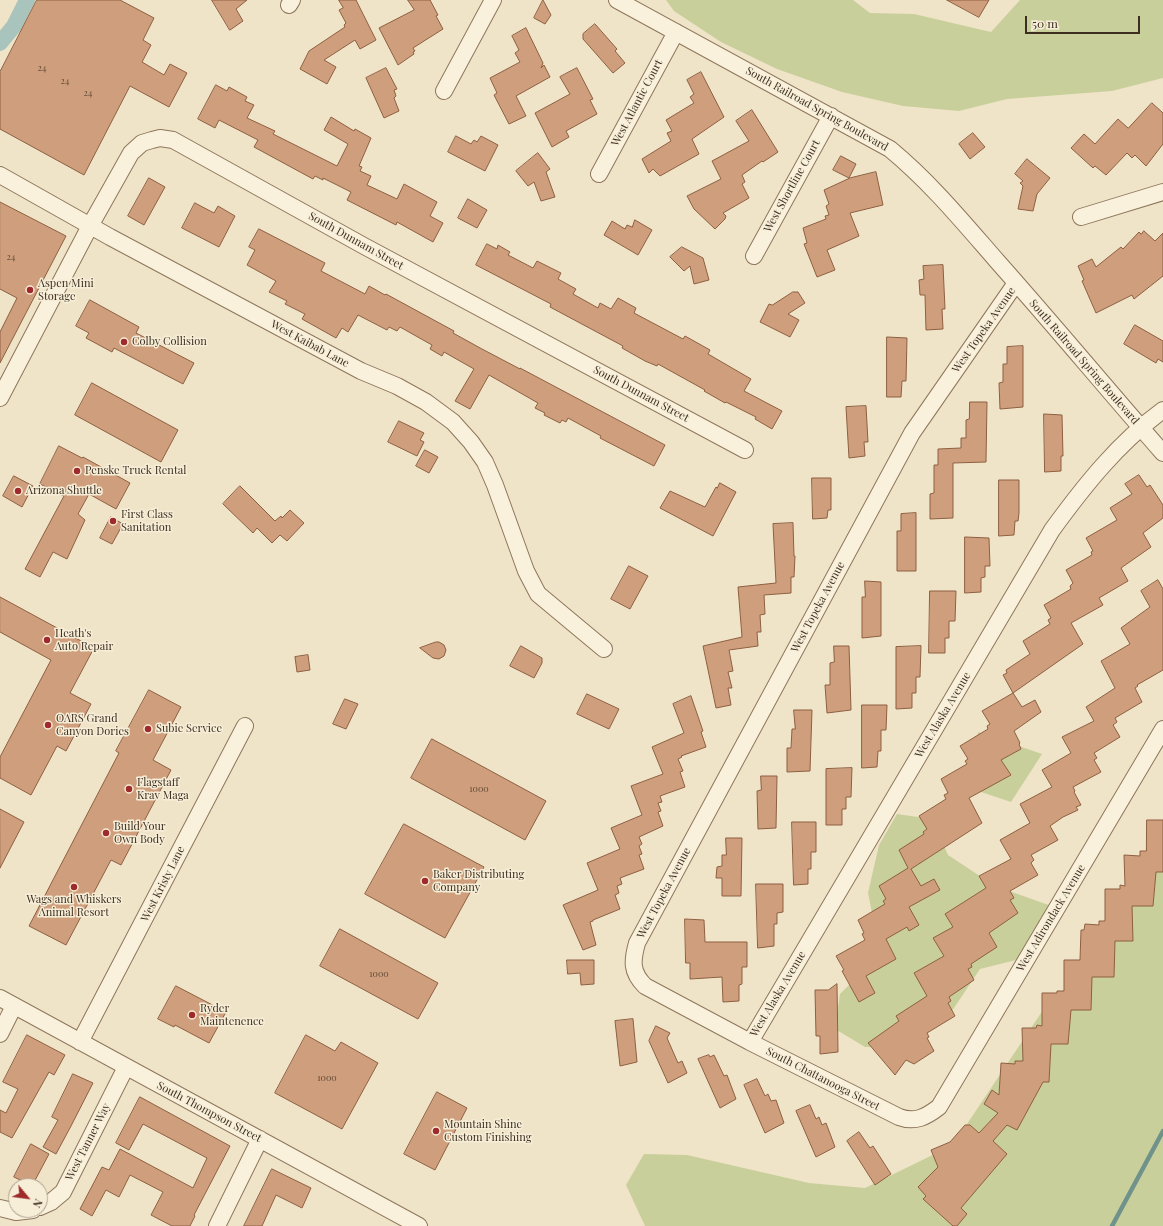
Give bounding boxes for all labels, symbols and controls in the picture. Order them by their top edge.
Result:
scale bar [1027,8,1142,34]
text: 50 m [1032,15,1058,31]
street label: West Atlantic Court [609,57,665,149]
house number: 24 [38,63,46,73]
street label: South Railroad Spring Boulevard [743,64,891,154]
house number: 24 [61,76,69,86]
house number: 24 [84,88,92,98]
street label: West Shortline Court [761,138,823,234]
street label: South Dunnam Street [306,209,406,273]
house number: 24 [7,252,15,262]
place label: Aspen Mini Storage [38,277,94,303]
marker: Aspen Mini Storage [25,285,35,295]
street label: West Topeka Avenue [950,285,1018,375]
street label: South Railroad Spring Boulevard [1026,297,1142,427]
street label: West Kaibab Lane [269,318,351,370]
place label: Colby Collision [132,335,207,349]
marker: Colby Collision [119,337,129,347]
street label: South Dunnam Street [591,363,691,425]
place label: Penske Truck Rental [85,464,186,478]
marker: Penske Truck Rental [72,466,82,476]
place label: Arizona Shuttle [26,484,102,498]
marker: Arizona Shuttle [13,486,23,496]
place label: First Class Sanitation [121,508,173,534]
marker: First Class Sanitation [108,516,118,526]
street label: West Topeka Avenue [788,559,848,655]
place label: Heath's Auto Repair [55,627,113,653]
marker: Heath's Auto Repair [42,635,52,645]
street label: West Alaska Avenue [912,670,974,760]
place label: OARS Grand Canyon Dories [56,712,129,738]
marker: OARS Grand Canyon Dories [43,720,53,730]
place label: Subie Service [156,722,222,736]
marker: Subie Service [143,724,153,734]
place label: Flagstaff Krav Maga [137,776,189,802]
marker: Flagstaff Krav Maga [124,784,134,794]
house number: 1000 [469,784,489,794]
place label: Build Your Own Body [114,820,166,846]
marker: Build Your Own Body [101,828,111,838]
street label: West Kristy Lane [138,844,188,924]
street label: West Topeka Avenue [634,845,694,941]
street label: West Adirondack Avenue [1014,862,1088,974]
place label: Baker Distributing Company [433,868,524,894]
marker: Baker Distributing Company [420,876,430,886]
marker: Wags and Whiskers Animal Resort [69,882,79,892]
place label: Wags and Whiskers Animal Resort [26,893,122,919]
street label: West Alaska Avenue [747,949,809,1039]
house number: 1000 [369,969,389,979]
place label: Ryder Maintenence [200,1002,264,1028]
marker: Ryder Maintenence [187,1010,197,1020]
street label: South Chattanooga Street [764,1045,882,1113]
house number: 1000 [317,1073,337,1083]
street label: South Thompson Street [154,1079,264,1145]
street label: West Tanner Way [63,1101,113,1183]
place label: Mountain Shine Custom Finishing [444,1118,531,1144]
marker: Mountain Shine Custom Finishing [431,1126,441,1136]
north arrow [8,1178,48,1218]
text: N [30,1196,47,1211]

